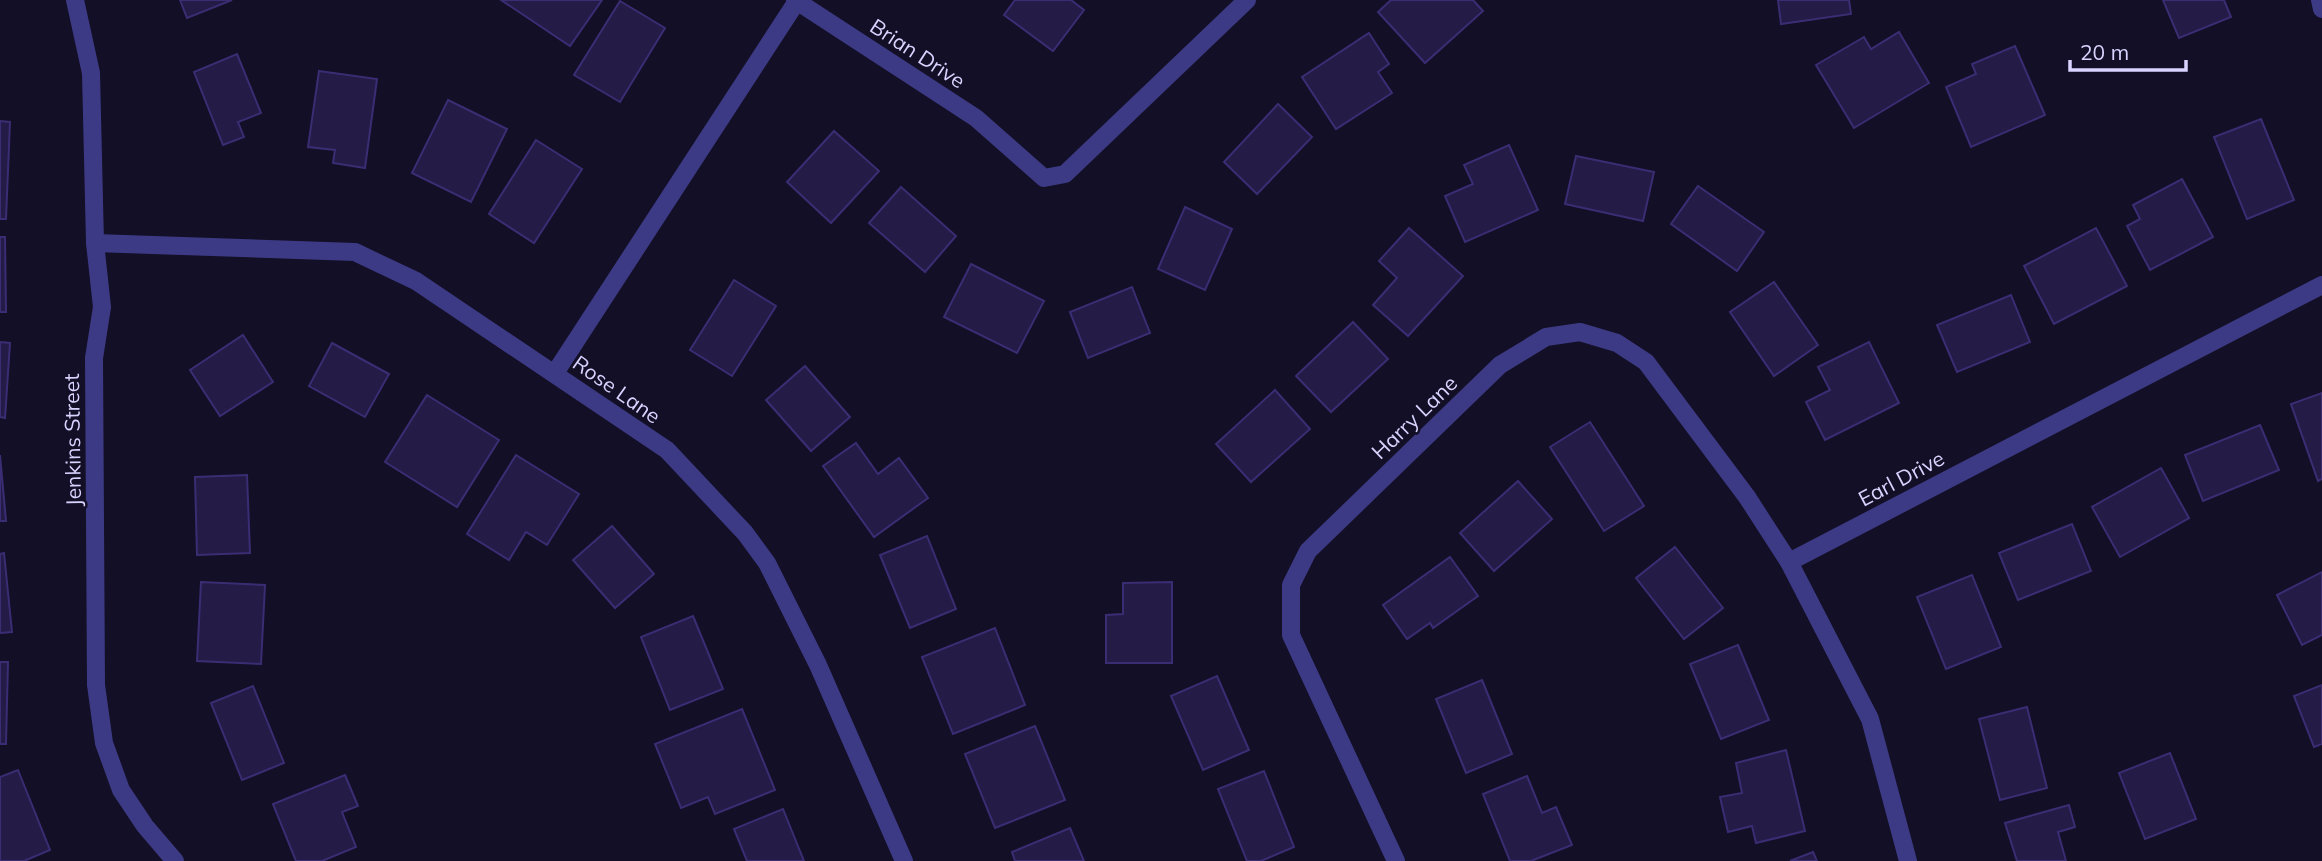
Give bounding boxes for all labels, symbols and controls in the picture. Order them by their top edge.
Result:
street label: Brian Drive [866,13,970,93]
scale bar [2070,28,2186,72]
text: 20 m [2080,39,2129,65]
street label: Rose Lane [568,349,666,429]
street label: Harry Lane [1366,370,1462,464]
street label: Jenkins Street [58,373,86,507]
street label: Earl Drive [1854,445,1948,511]

